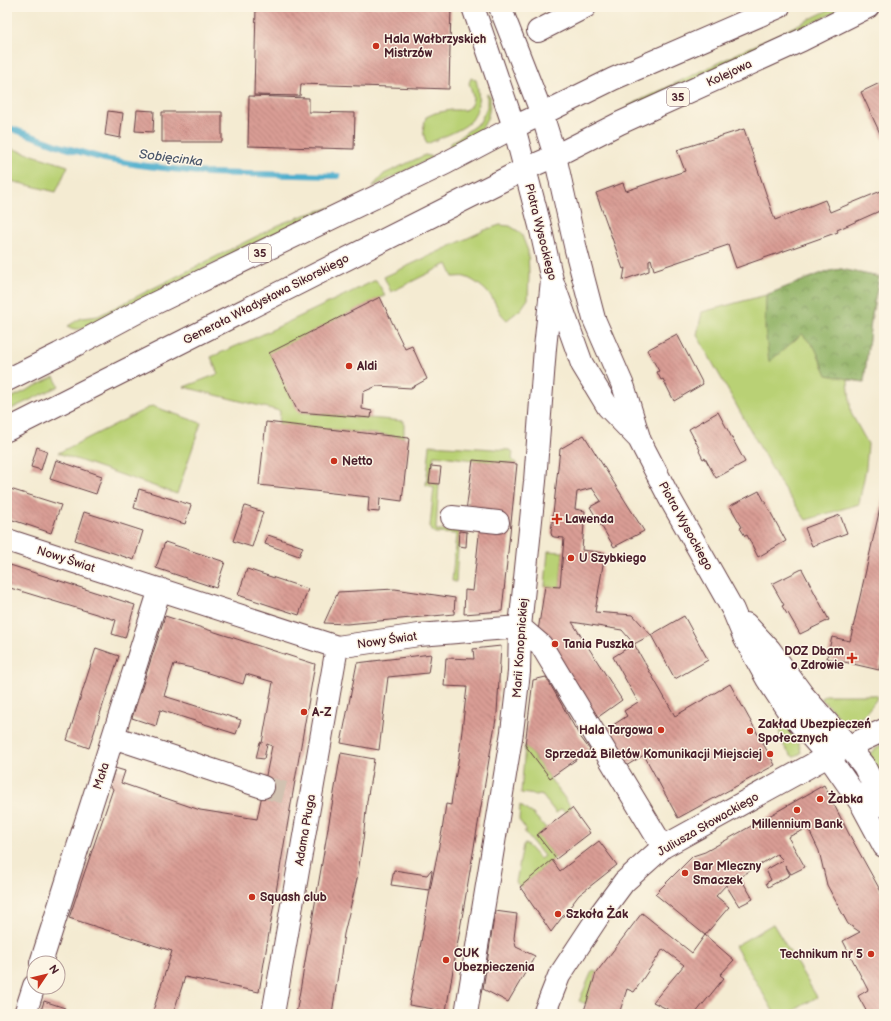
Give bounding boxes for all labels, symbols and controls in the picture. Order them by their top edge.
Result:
place label: Hala Wałbrzyskich Mistrzów [384,32,486,61]
marker: Hala Wałbrzyskich Mistrzów [371,41,381,51]
street label: Kolejowa [704,56,755,90]
road number: 35 [667,88,689,106]
water label: Sobięcinka [138,146,204,170]
street label: Piotra Wysockiego [521,182,560,282]
road number: 35 [249,244,271,262]
street label: Generała Władysława Sikorskiego [181,251,352,348]
place label: Aldi [356,359,377,374]
marker: Aldi [344,361,354,371]
place label: Netto [342,454,373,469]
marker: Netto [329,456,339,466]
street label: Piotra Wysockiego [655,479,716,573]
place label: Lawenda [565,512,614,527]
marker: Lawenda [552,514,562,524]
street label: Nowy Świat [35,541,98,576]
place label: U Szybkiego [579,551,646,566]
marker: U Szybkiego [566,553,576,563]
street label: Marii Konopnickiej [510,598,531,698]
street label: Nowy Świat [356,627,418,652]
place label: Tania Puszka [563,637,634,652]
marker: Tania Puszka [550,639,560,649]
place label: DOZ Dbam o Zdrowie [784,644,844,673]
marker: DOZ Dbam o Zdrowie [847,653,857,663]
place label: A-Z [311,705,332,720]
marker: A-Z [299,707,309,717]
place label: Zakład Ubezpieczeń Społecznych [758,717,871,746]
place label: Hala Targowa [579,723,653,738]
marker: Hala Targowa [656,725,666,735]
marker: Zakład Ubezpieczeń Społecznych [745,726,755,736]
place label: Sprzedaż Biletów Komunikacji Miejsciej [545,747,762,762]
marker: Sprzedaż Biletów Komunikacji Miejsciej [765,749,775,759]
street label: Mała [90,761,113,792]
street label: Juliusza Słowackiego [655,789,762,860]
place label: Żabka [828,790,863,807]
street label: Adama Pługa [292,793,319,867]
marker: Żabka [815,794,825,804]
marker: Millennium Bank [792,805,802,815]
place label: Millennium Bank [751,817,843,832]
place label: Bar Mleczny Smaczek [693,859,762,888]
marker: Bar Mleczny Smaczek [680,868,690,878]
place label: Squash club [260,890,327,905]
marker: Squash club [247,892,257,902]
place label: Szkoła Żak [566,905,629,922]
marker: Szkoła Żak [553,909,563,919]
place label: CUK Ubezpieczenia [454,946,535,975]
place label: Technikum nr 5 [780,947,863,962]
marker: Technikum nr 5 [866,949,876,959]
north arrow [26,955,66,995]
marker: CUK Ubezpieczenia [441,955,451,965]
text: N [46,962,61,977]

